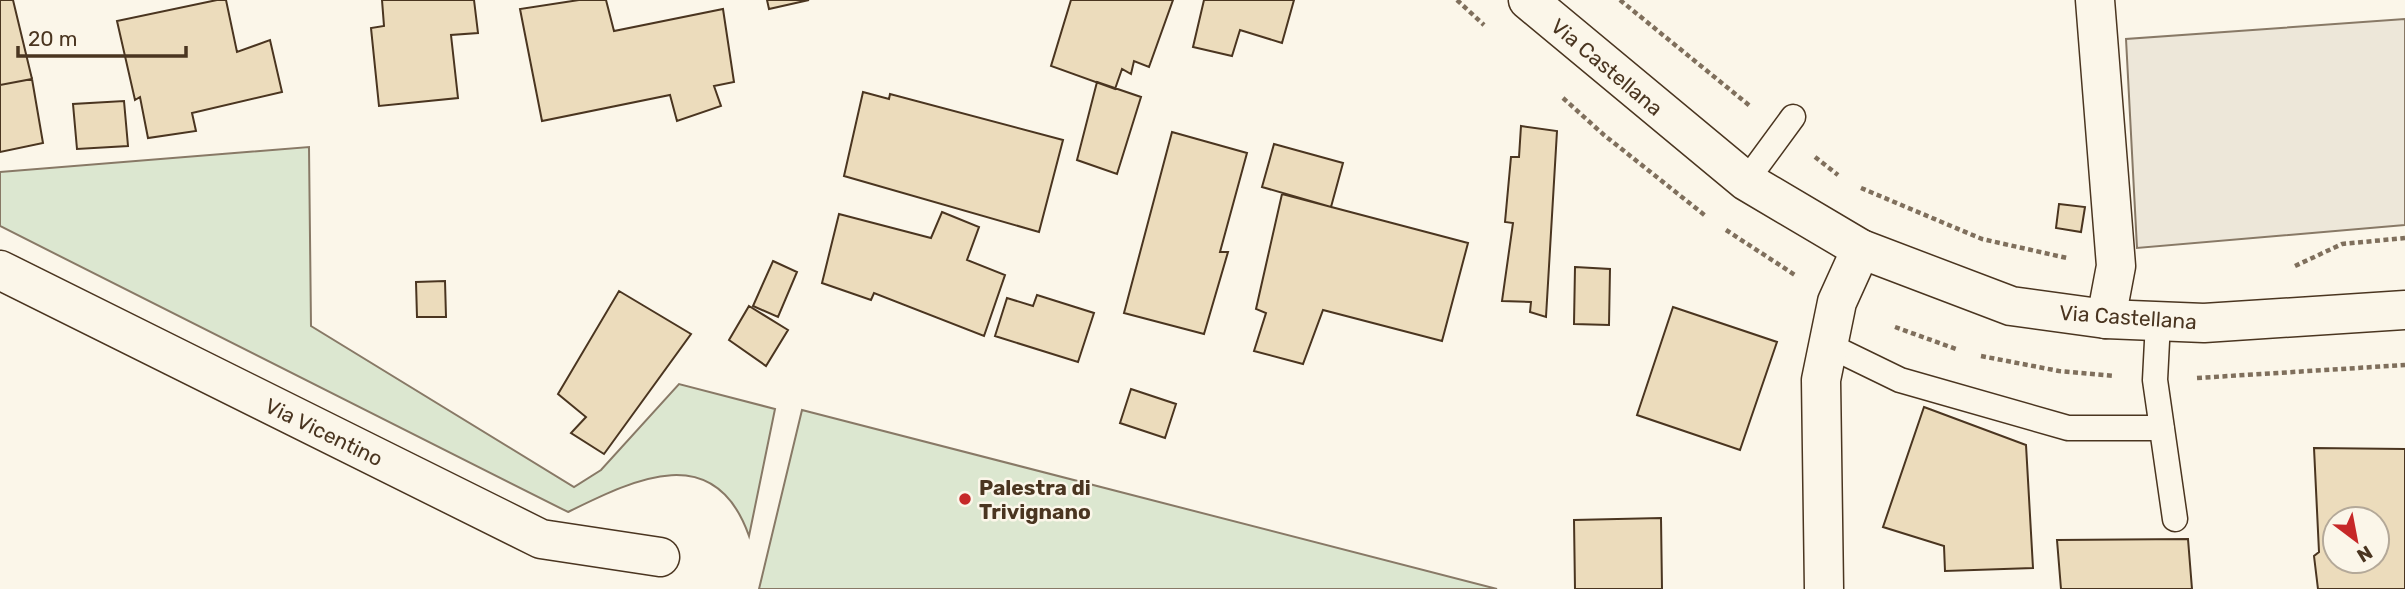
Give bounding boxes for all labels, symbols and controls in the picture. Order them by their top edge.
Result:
street label: Via Castellana [1546,13,1668,121]
scale bar [18,14,186,58]
text: 20 m [28,26,77,51]
street label: Via Castellana [2058,300,2198,334]
street label: Via Vicentino [261,393,387,471]
place label: Palestra di Trivignano [979,475,1091,524]
marker: Palestra di Trivignano [957,491,973,507]
north arrow [2321,505,2391,575]
text: N [2353,541,2377,567]

